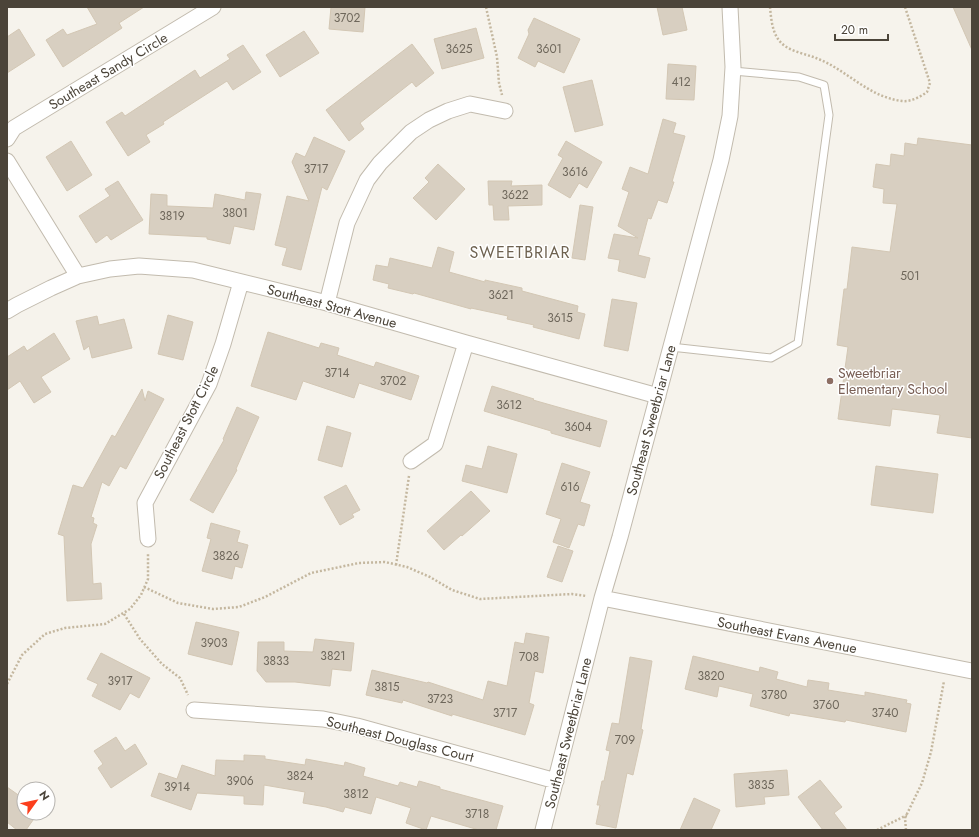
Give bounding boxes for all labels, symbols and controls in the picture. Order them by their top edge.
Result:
house number: 3702 [334,9,361,27]
scale bar [835,16,888,42]
text: 20 m [841,21,868,39]
street label: Southeast Sandy Circle [45,28,171,114]
house number: 3625 [445,40,473,58]
house number: 3601 [536,40,562,58]
house number: 412 [671,73,691,91]
house number: 3717 [304,160,329,178]
house number: 3616 [562,163,588,181]
house number: 3622 [501,186,529,204]
house number: 3801 [222,204,248,222]
house number: 3819 [159,207,185,225]
district label: SWEETBRIAR [470,241,570,264]
house number: 501 [900,267,920,285]
street label: Southeast Stott Avenue [265,279,399,333]
house number: 3621 [488,286,514,304]
house number: 3615 [547,309,573,327]
street label: Southeast Sweetbriar Lane [621,343,681,497]
street label: Southeast Stott Circle [149,362,223,482]
place label: Sweetbriar Elementary School [838,363,948,399]
house number: 3714 [324,364,350,382]
house number: 3702 [380,372,407,390]
marker: Sweetbriar Elementary School [825,376,835,386]
house number: 3612 [496,396,522,414]
house number: 3604 [564,418,592,436]
house number: 616 [560,478,580,496]
house number: 3826 [213,547,240,565]
street label: Southeast Evans Avenue [715,612,859,658]
house number: 3903 [200,634,228,652]
house number: 3821 [320,647,346,665]
house number: 708 [519,648,539,666]
house number: 3833 [263,652,290,670]
street label: Southeast Sweetbriar Lane [540,655,596,811]
house number: 3820 [697,667,725,685]
house number: 3917 [107,672,133,690]
house number: 3815 [374,678,400,696]
house number: 3780 [761,686,787,704]
house number: 3723 [427,690,453,708]
house number: 3760 [813,696,839,714]
house number: 3717 [493,704,518,722]
house number: 3740 [872,704,898,722]
street label: Southeast Douglass Court [324,711,476,767]
house number: 709 [615,731,635,749]
house number: 3824 [287,767,313,785]
house number: 3906 [226,772,254,790]
house number: 3835 [748,776,774,794]
house number: 3914 [164,778,190,796]
north arrow [16,781,56,821]
house number: 3812 [343,785,369,803]
text: N [35,788,53,804]
house number: 3718 [465,805,489,823]

